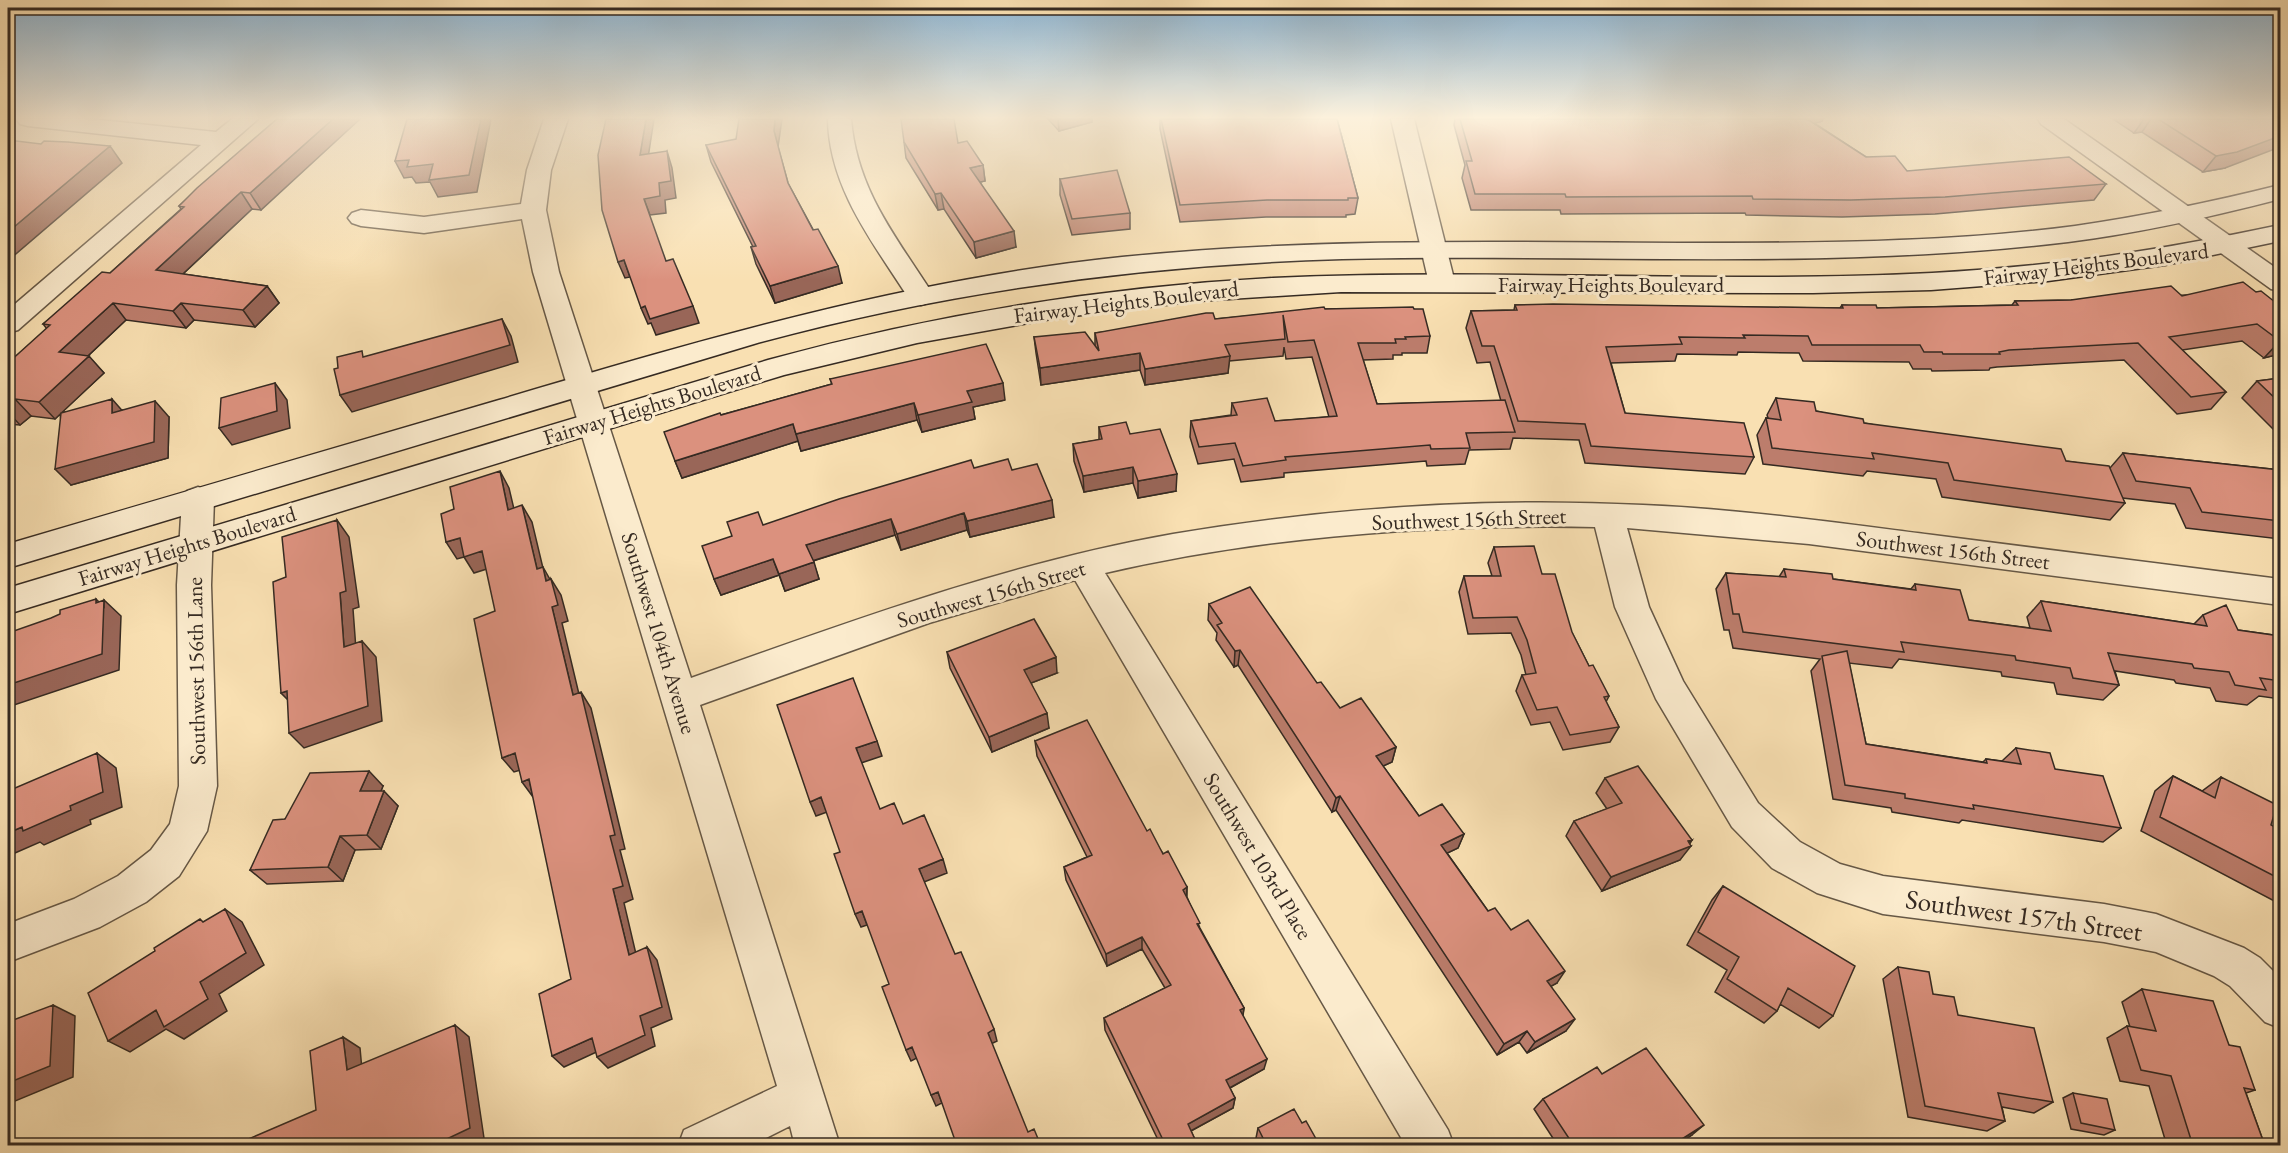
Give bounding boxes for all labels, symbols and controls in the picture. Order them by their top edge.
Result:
street label: Fairway Heights Boulevard [1982,236,2211,292]
street label: Fairway Heights Boulevard [1498,270,1725,299]
street label: Fairway Heights Boulevard [1012,274,1241,330]
street label: Fairway Heights Boulevard [540,358,765,452]
street label: Fairway Heights Boulevard [75,499,300,593]
street label: Southwest 156th Street [1371,501,1567,537]
street label: Southwest 156th Street [1855,524,2051,576]
street label: Southwest 104th Avenue [615,529,704,738]
street label: Southwest 156th Street [893,553,1089,635]
street label: Southwest 156th Lane [180,576,212,765]
street label: Southwest 103rd Place [1197,767,1320,945]
street label: Southwest 157th Street [1903,881,2145,949]

